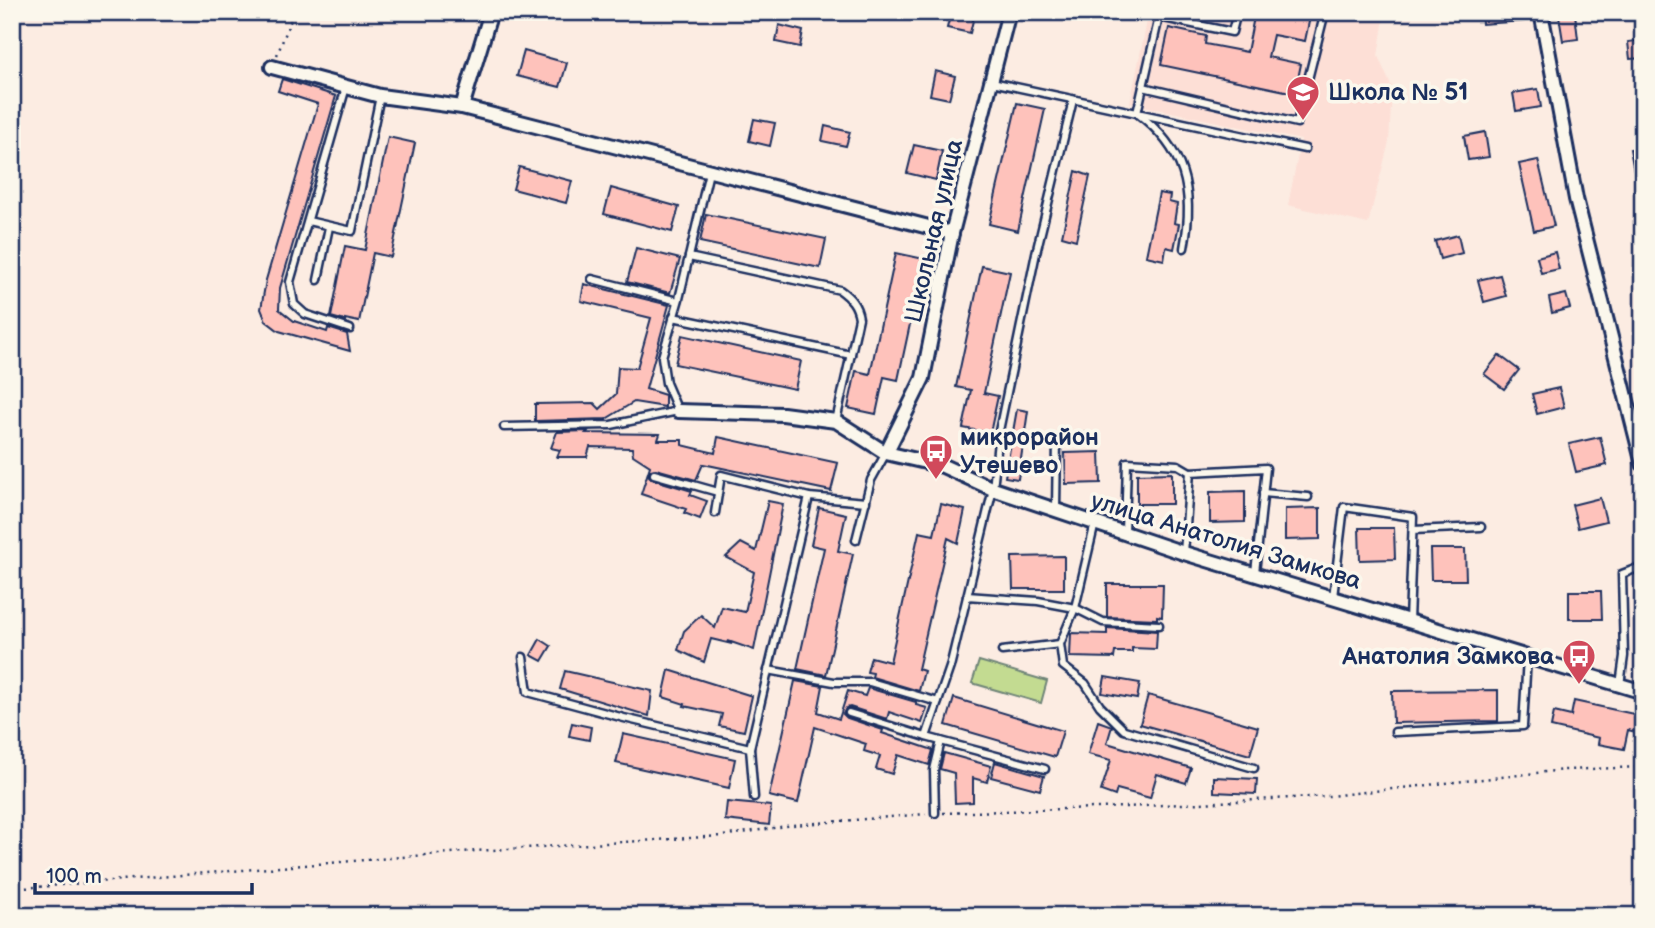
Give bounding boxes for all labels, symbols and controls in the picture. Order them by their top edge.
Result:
school or university icon: Школа № 51 [1284,73,1322,122]
place label: Школа № 51 [1328,78,1468,107]
street label: Школьная улица [899,136,969,326]
place label: микрорайон Утешево [960,423,1099,480]
bus stop icon: микрорайон Утешево [917,432,955,481]
street label: улица Анатолия Замкова [1088,486,1364,596]
bus stop icon: Анатолия Замкова [1560,637,1598,686]
place label: Анатолия Замкова [1341,642,1555,671]
scale bar [35,851,252,895]
text: 100 m [46,864,102,889]

